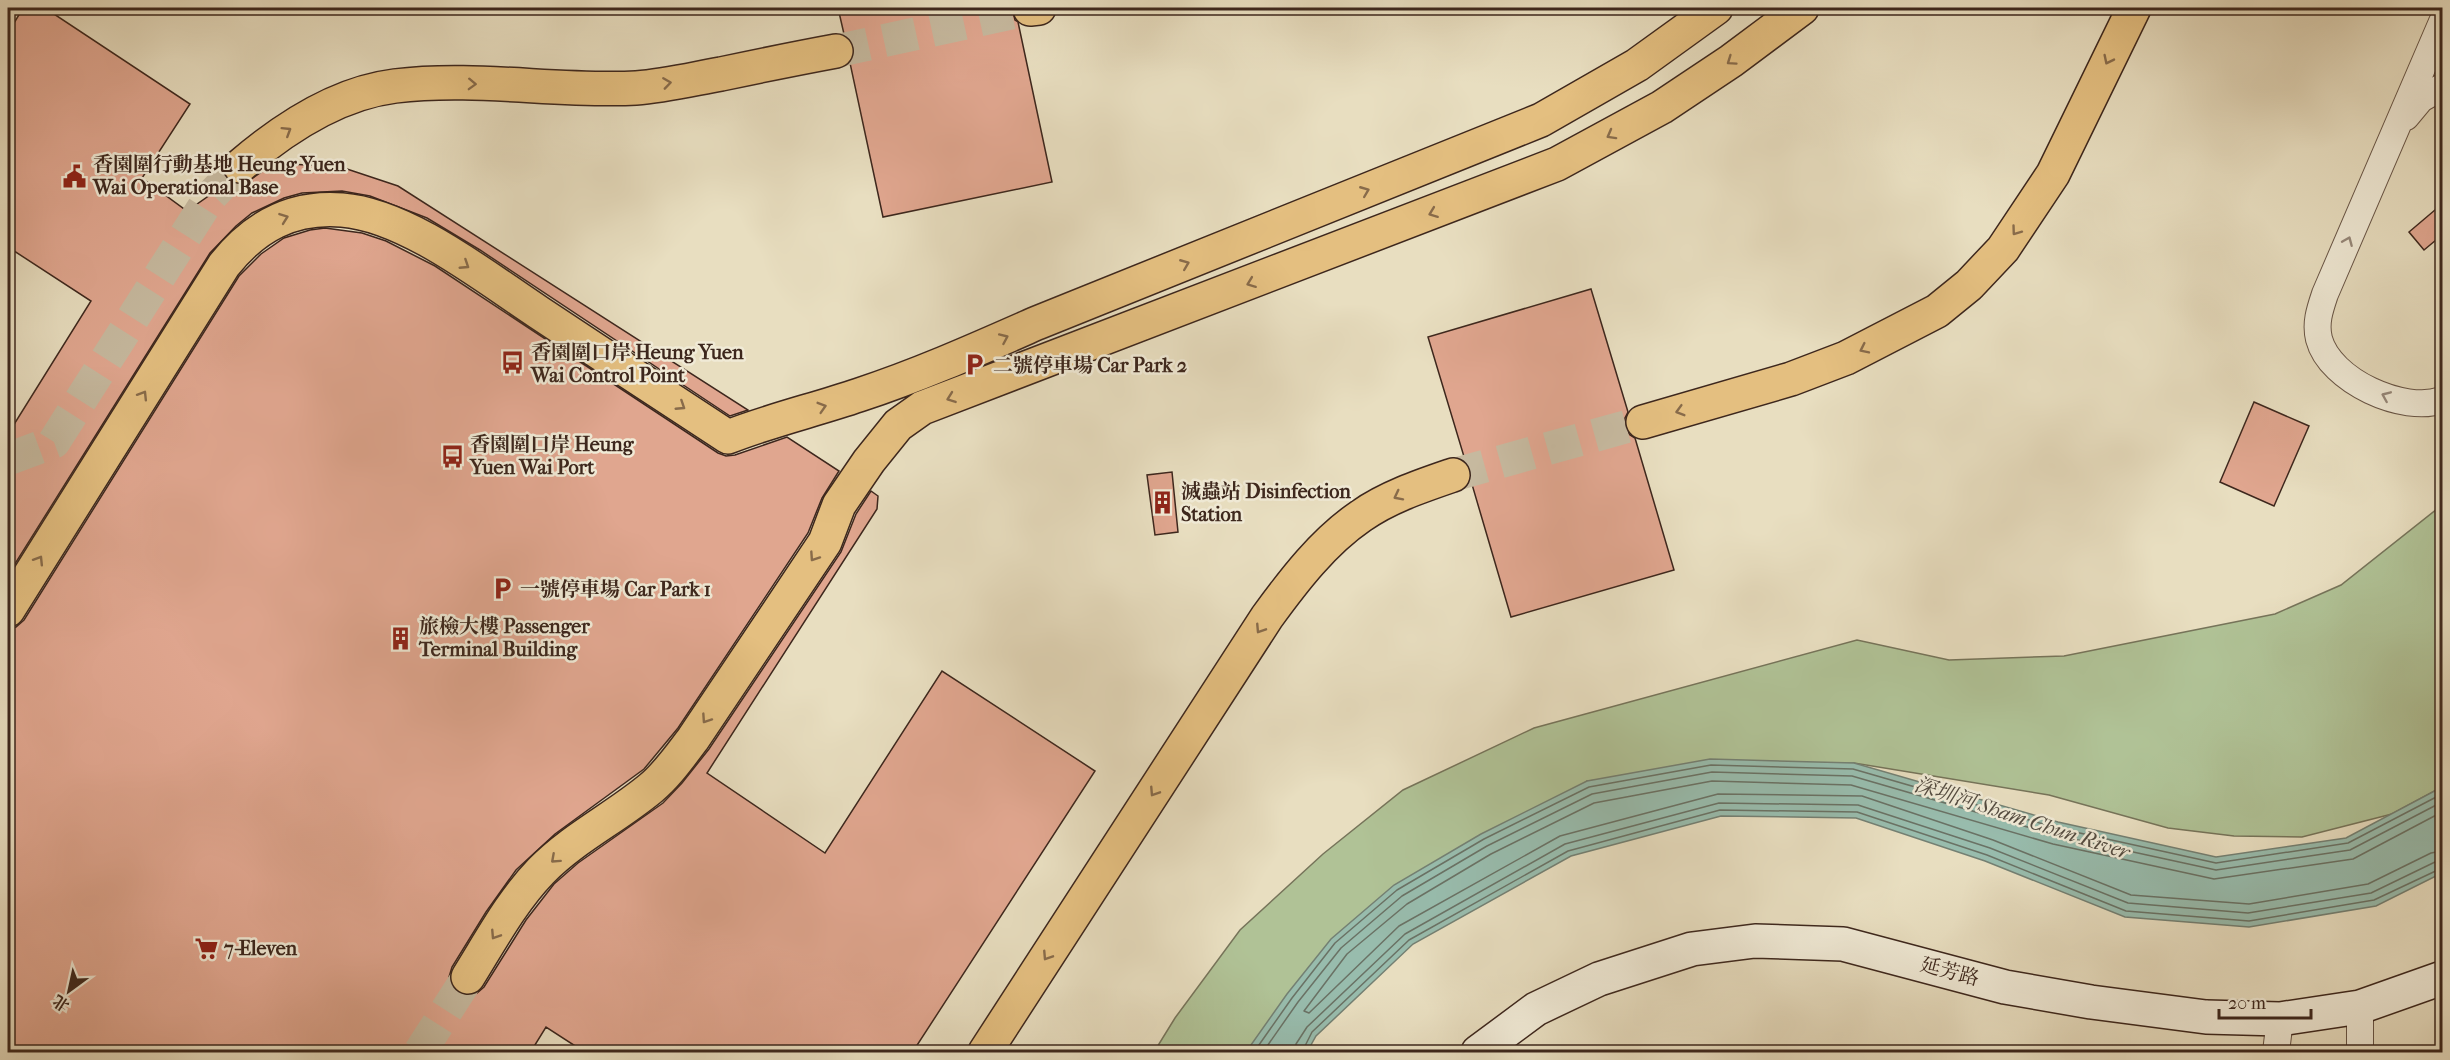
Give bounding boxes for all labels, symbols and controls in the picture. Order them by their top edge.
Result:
one-way arrow [1726,54,1737,65]
one-way arrow [2104,54,2116,65]
one-way arrow [468,78,477,90]
one-way arrow [662,78,671,90]
one-way arrow [281,126,291,138]
one-way arrow [1607,128,1617,139]
place label: 香園圍行動基地 Heung Yuen Wai Operational Base [92,153,346,199]
public building icon: 香園圍行動基地 Heung Yuen Wai Operational Base [62,163,88,189]
one-way arrow [1359,186,1370,198]
one-way arrow [1428,206,1439,218]
one-way arrow [278,213,289,226]
one-way arrow [2012,225,2023,236]
one-way arrow [2341,236,2353,247]
one-way arrow [458,258,469,269]
one-way arrow [1178,259,1189,271]
one-way arrow [1246,276,1257,288]
one-way arrow [998,333,1009,345]
place label: 香園圍口岸 Heung Yuen Wai Control Point [530,341,744,387]
one-way arrow [1860,342,1871,354]
bus stop icon: 香園圍口岸 Heung Yuen Wai Control Point [500,350,526,376]
parking icon: 二號停車場 Car Park 2 [962,352,988,378]
place label: 二號停車場 Car Park 2 [993,354,1187,377]
one-way arrow [946,390,957,403]
one-way arrow [135,391,147,401]
one-way arrow [2381,391,2392,403]
one-way arrow [675,399,685,411]
one-way arrow [816,402,827,414]
one-way arrow [1675,404,1685,416]
place label: 香園圍口岸 Heung Yuen Wai Port [469,433,635,479]
bus stop icon: 香園圍口岸 Heung Yuen Wai Port [439,443,465,469]
place label: 滅蟲站 Disinfection Station [1181,480,1351,526]
one-way arrow [1394,489,1405,500]
building icon: 滅蟲站 Disinfection Station [1150,490,1176,516]
one-way arrow [811,551,822,562]
one-way arrow [31,556,43,566]
parking icon: 一號停車場 Car Park 1 [489,576,515,602]
place label: 一號停車場 Car Park 1 [520,578,711,601]
place label: 旅檢大樓 Passenger Terminal Building [418,615,590,661]
one-way arrow [1256,622,1267,633]
building icon: 旅檢大樓 Passenger Terminal Building [388,625,414,651]
one-way arrow [702,713,713,724]
water label: 深圳河 Sham Chun River [1911,772,2134,865]
one-way arrow [1150,786,1161,797]
one-way arrow [551,852,562,863]
one-way arrow [492,928,503,939]
supermarket icon: 7-Eleven [193,935,219,961]
place label: 7-Eleven [223,937,298,960]
one-way arrow [1043,950,1055,960]
street label: 延芳路 [1918,953,1982,990]
north arrow [39,961,99,1021]
scale bar [2219,982,2310,1020]
text: 北 [49,991,73,1015]
text: 20 m [2228,993,2266,1014]

